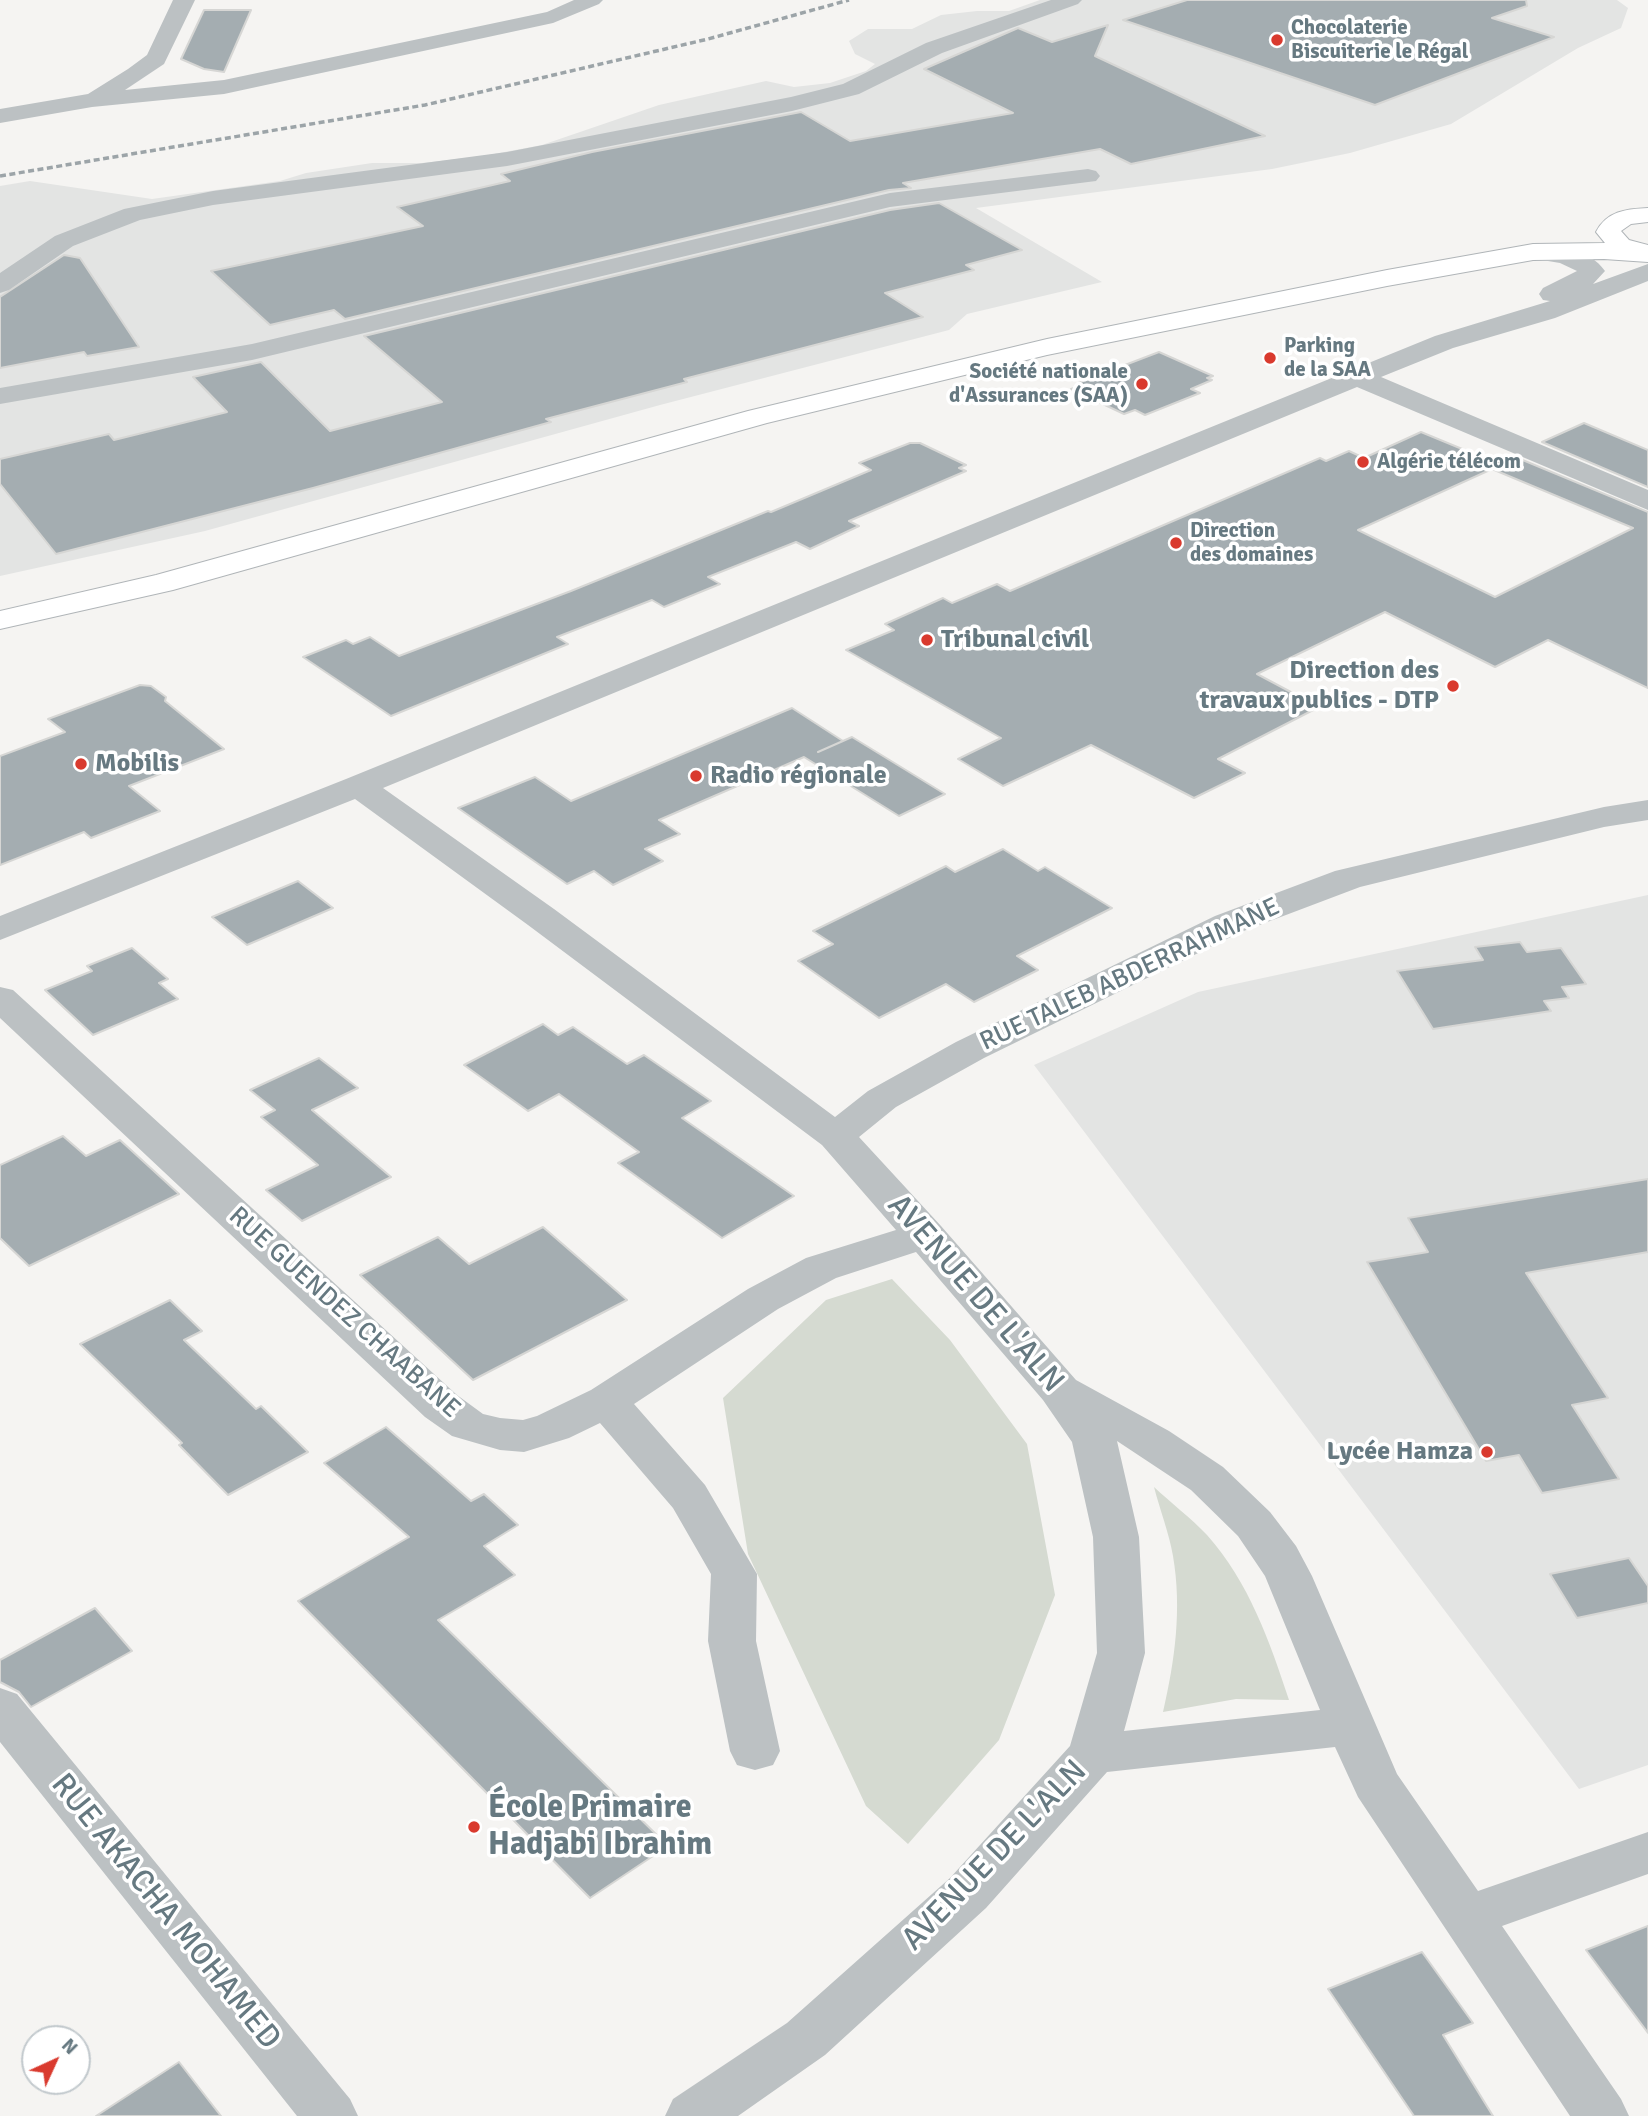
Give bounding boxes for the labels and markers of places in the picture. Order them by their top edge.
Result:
place label: Chocolaterie Biscuiterie le Régal [1291,15,1468,65]
marker: Chocolaterie Biscuiterie le Régal [1269,32,1285,48]
place label: Parking de la SAA [1284,333,1371,383]
marker: Parking de la SAA [1262,350,1278,366]
place label: Société nationale d'Assurances (SAA) [949,359,1128,409]
marker: Société nationale d'Assurances (SAA) [1134,376,1150,392]
place label: Algérie télécom [1377,449,1521,475]
marker: Algérie télécom [1355,454,1371,470]
place label: Direction des domaines [1190,518,1313,568]
marker: Direction des domaines [1168,535,1184,551]
place label: Tribunal civil [941,624,1089,656]
marker: Tribunal civil [919,632,935,648]
place label: Direction des travaux publics - DTP [1200,655,1439,716]
marker: Direction des travaux publics - DTP [1445,678,1461,694]
place label: Mobilis [95,748,179,780]
marker: Mobilis [73,756,89,772]
place label: Radio régionale [710,760,887,792]
marker: Radio régionale [688,768,704,784]
place label: Lycée Hamza [1327,1436,1473,1468]
marker: Lycée Hamza [1479,1444,1495,1460]
place label: École Primaire Hadjabi Ibrahim [488,1790,712,1865]
marker: École Primaire Hadjabi Ibrahim [466,1819,482,1835]

